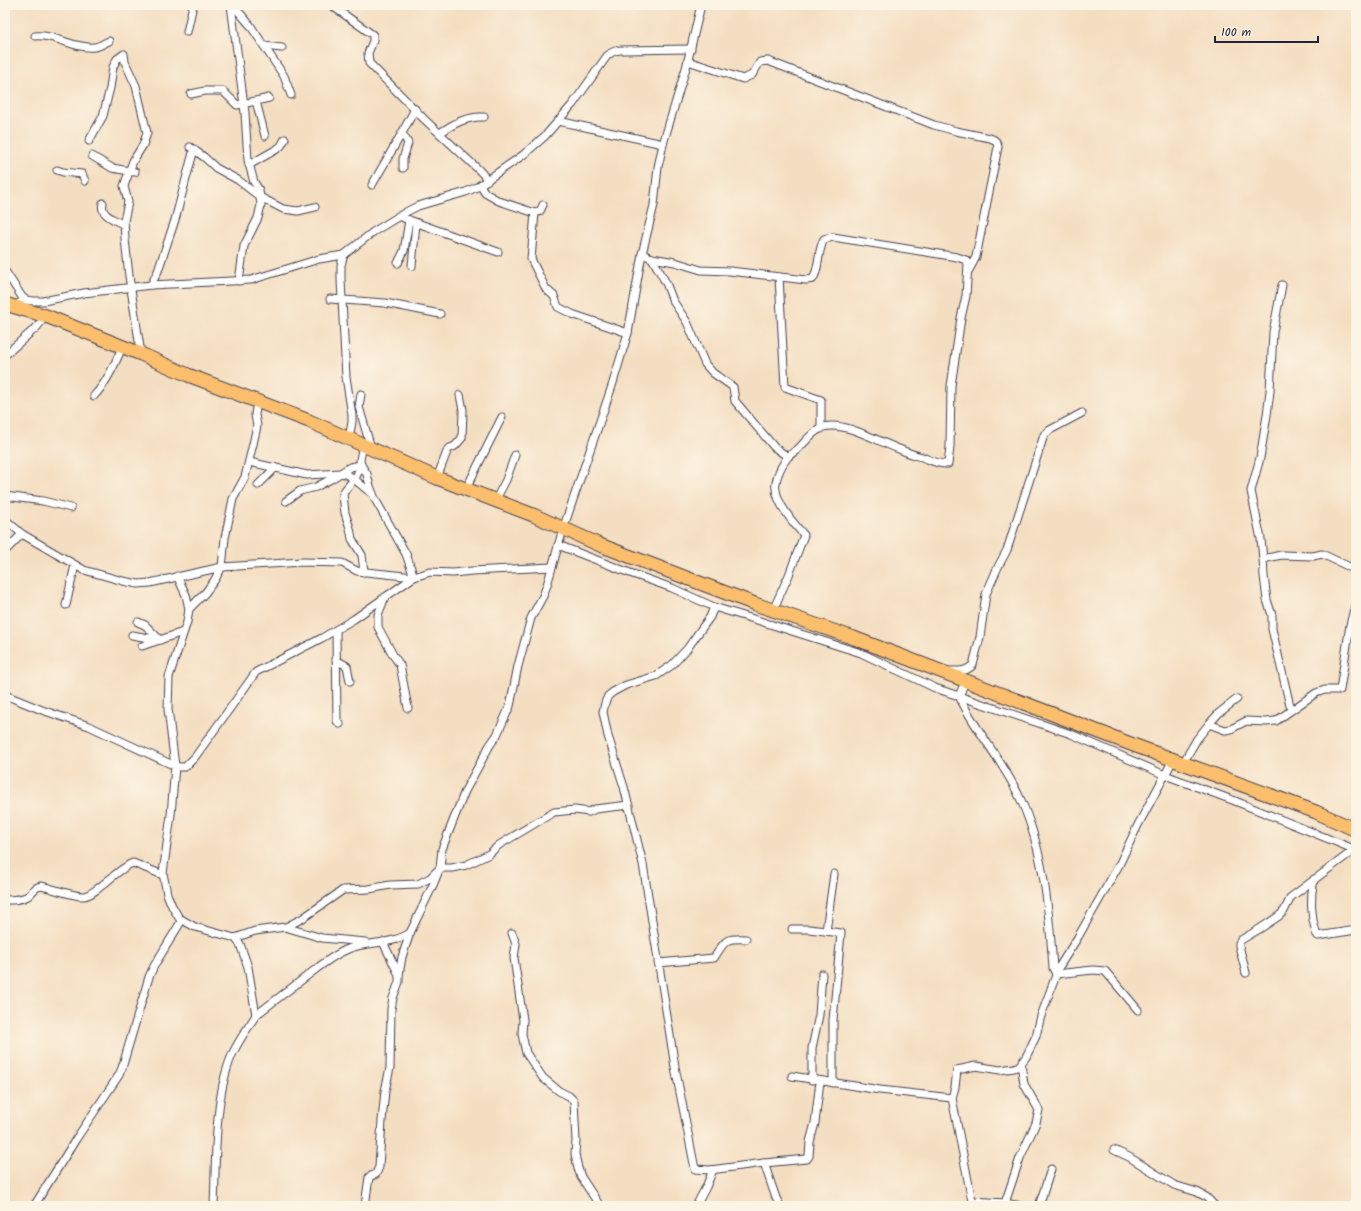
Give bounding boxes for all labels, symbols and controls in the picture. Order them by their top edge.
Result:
scale bar [1215,18,1318,44]
text: 100 m [1221,23,1252,42]

